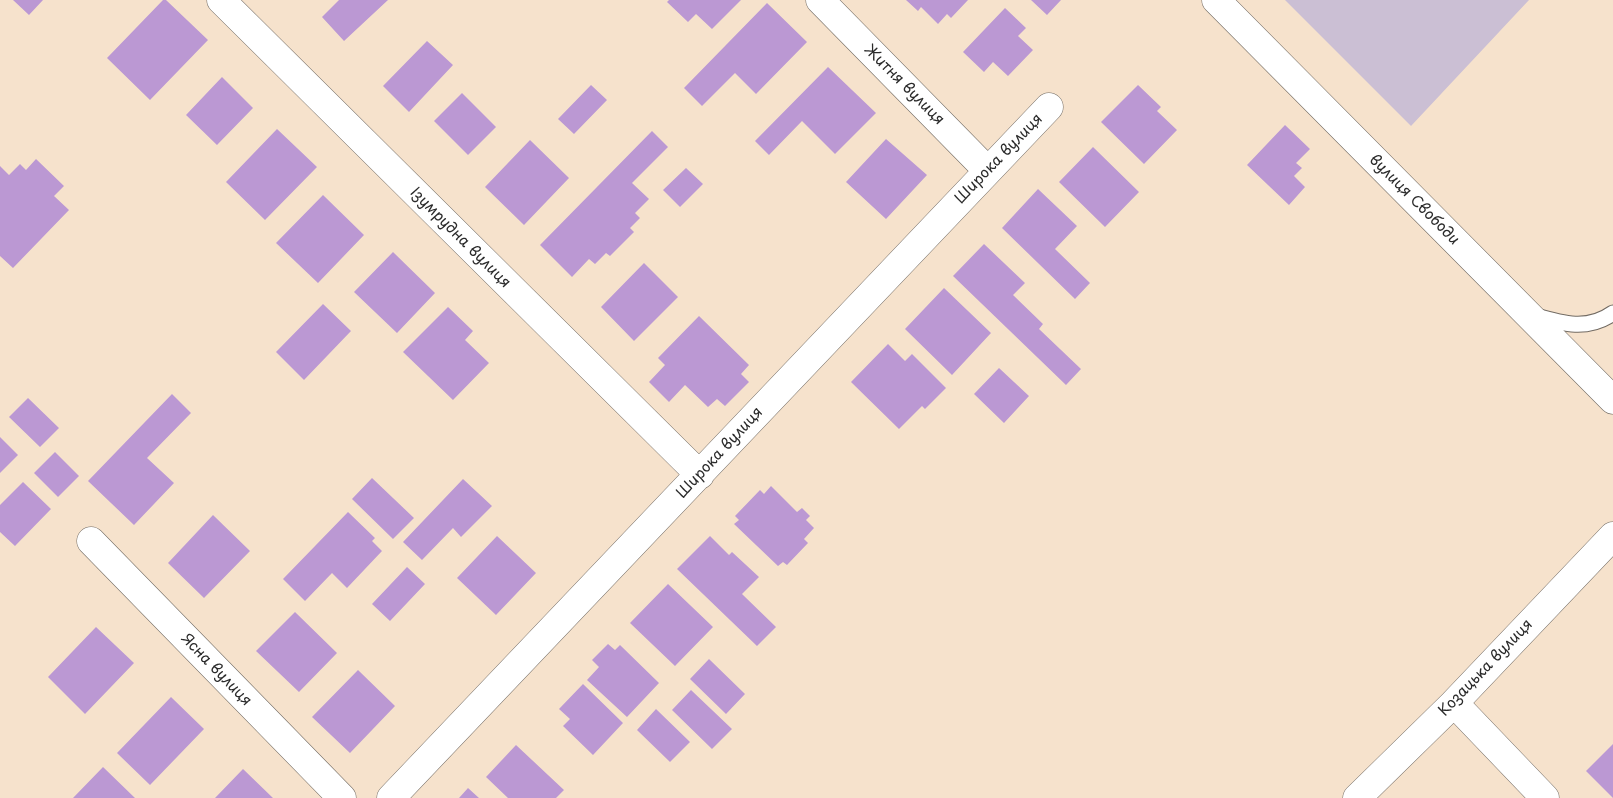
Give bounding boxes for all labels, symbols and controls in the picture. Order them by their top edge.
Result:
street label: Житня вулиця [860,41,948,129]
street label: Широка вулиця [951,110,1047,208]
street label: вулиця Свободи [1365,151,1463,249]
street label: Ізумрудна вулиця [406,184,514,292]
street label: Широка вулиця [673,404,767,502]
street label: Козацька вулиця [1435,616,1537,720]
street label: Ясна вулиця [177,630,255,710]

